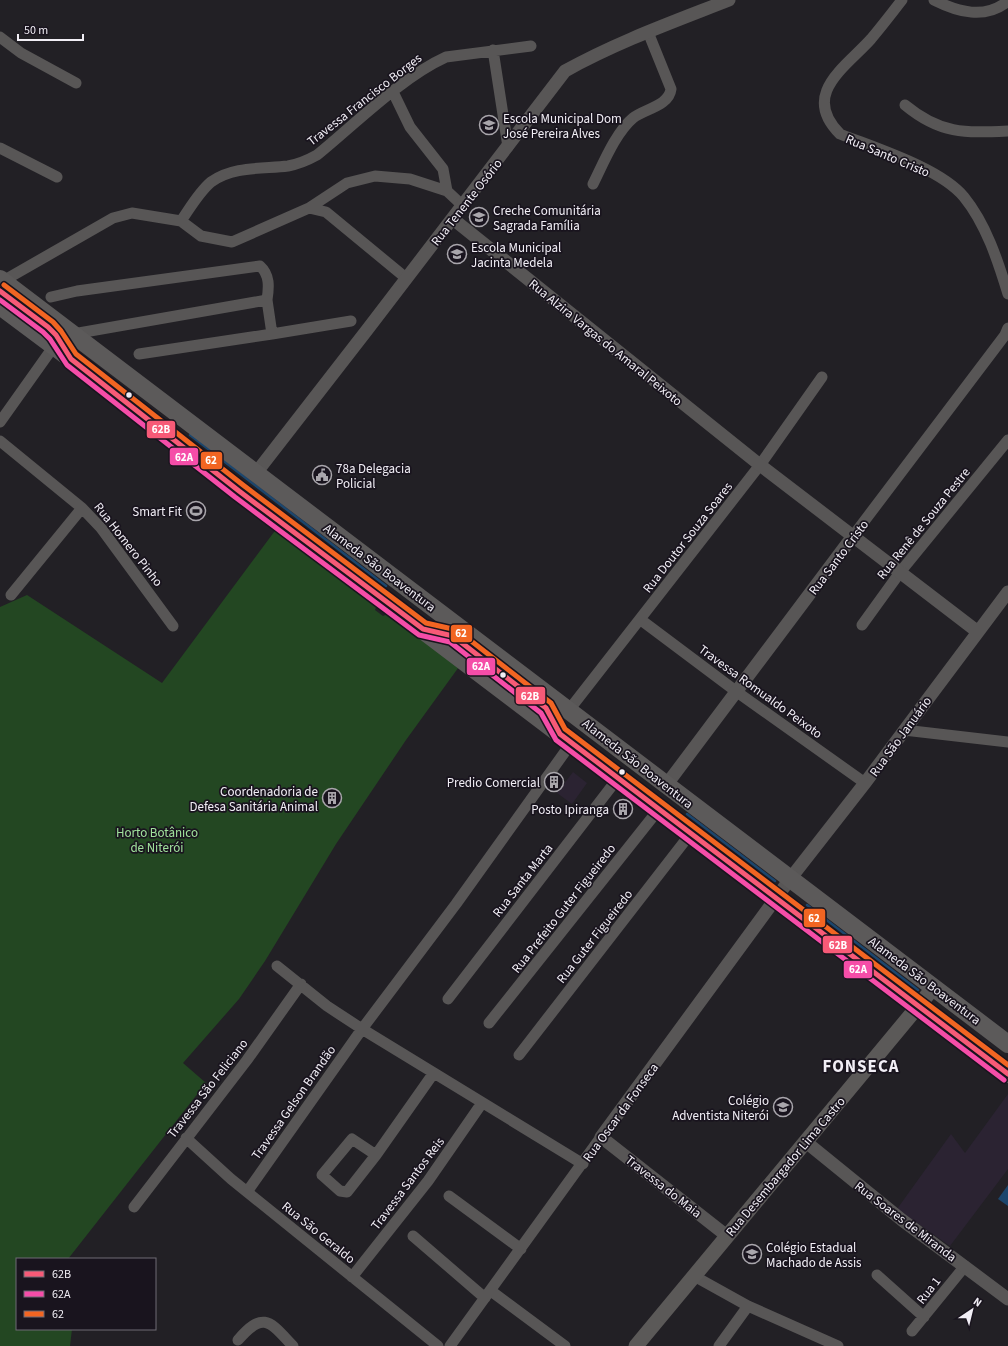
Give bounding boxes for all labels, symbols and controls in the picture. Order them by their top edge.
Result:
scale bar [18,16,83,42]
text: 50 m [24,22,48,39]
street label: Travessa Francisco Borges [304,49,426,150]
place label: Escola Municipal Dom José Pereira Alves [503,110,622,143]
school or university icon: Escola Municipal Dom José Pereira Alves [478,114,500,136]
street label: Rua Santo Cristo [843,130,932,182]
street label: Rua Tenente Osório [427,155,507,250]
place label: Creche Comunitária Sagrada Família [493,202,601,235]
school or university icon: Creche Comunitária Sagrada Família [468,206,490,228]
place label: Escola Municipal Jacinta Medela [471,239,561,272]
school or university icon: Escola Municipal Jacinta Medela [446,243,468,265]
street label: Rua Alzira Vargas do Amaral Peixoto [525,275,686,410]
unlabelled marker [124,390,134,400]
line badge: 62B [146,420,176,439]
text: 62B [152,422,170,437]
line badge: 62A [169,447,199,466]
text: 62A [175,450,194,465]
line badge: 62 [200,451,223,470]
text: 62 [205,453,217,468]
place label: 78a Delegacia Policial [336,460,411,493]
public building icon: 78a Delegacia Policial [311,464,333,486]
street label: Rua Renê de Souza Pestre [873,464,975,583]
street label: Rua Doutor Souza Soares [639,478,737,597]
street label: Rua Homero Pinho [90,499,167,590]
sports icon: Smart Fit [185,500,207,522]
place label: Smart Fit [132,503,183,521]
street label: Rua Santo Cristo [805,516,873,599]
street label: Alameda São Boaventura [319,520,439,616]
line badge: 62 [450,624,473,643]
text: 62 [455,626,467,641]
street label: Travessa Romualdo Peixoto [695,641,826,743]
line badge: 62A [466,657,496,676]
text: 62A [472,659,491,674]
unlabelled marker [498,670,508,680]
line badge: 62B [515,686,546,705]
text: 62B [521,689,539,704]
street label: Rua São Januário [866,693,936,780]
street label: Alameda São Boaventura [578,715,697,813]
unlabelled marker [617,767,627,777]
building icon: Predio Comercial [543,771,565,793]
place label: Predio Comercial [447,774,540,792]
place label: Coordenadoria de Defesa Sanitária Animal [190,783,318,816]
building icon: Coordenadoria de Defesa Sanitária Animal [321,787,343,809]
building icon: Posto Ipiranga [612,798,634,820]
place label: Posto Ipiranga [531,801,609,819]
park label: Horto Botânico de Niterói [116,824,198,857]
street label: Rua Santa Marta [488,840,557,921]
street label: Rua Prefeito Guter Figueiredo [508,840,620,977]
street label: Rua Guter Figueiredo [552,886,637,987]
line badge: 62 [803,908,826,928]
text: 62 [808,911,820,926]
street label: Alameda São Boaventura [864,933,984,1029]
line badge: 62B [822,935,853,954]
text: 62B [829,938,847,953]
line badge: 62A [843,960,873,979]
text: 62A [849,962,868,977]
street label: Travessa São Feliciano [163,1035,252,1142]
street label: Travessa Gelson Brandão [247,1042,340,1163]
district label: FONSECA [822,1055,900,1079]
street label: Rua Oscar da Fonseca [579,1059,663,1166]
place label: Colégio Adventista Niterói [672,1092,769,1125]
street label: Rua Desembargador Lima Castro [722,1093,850,1240]
school or university icon: Colégio Adventista Niterói [772,1096,794,1118]
street label: Travessa Santos Reis [367,1133,449,1234]
street label: Travessa do Maia [621,1151,705,1222]
street label: Rua Soares de Miranda [851,1177,960,1266]
street label: Rua São Geraldo [278,1198,359,1268]
place label: Colégio Estadual Machado de Assis [766,1239,862,1272]
school or university icon: Colégio Estadual Machado de Assis [741,1243,763,1265]
legend [16,1258,156,1330]
text: 62B [52,1266,71,1283]
street label: Rua 1 [912,1273,945,1308]
text: 62A [52,1286,71,1303]
north arrow [952,1290,992,1330]
text: N [970,1294,985,1310]
text: 62 [52,1306,64,1323]

